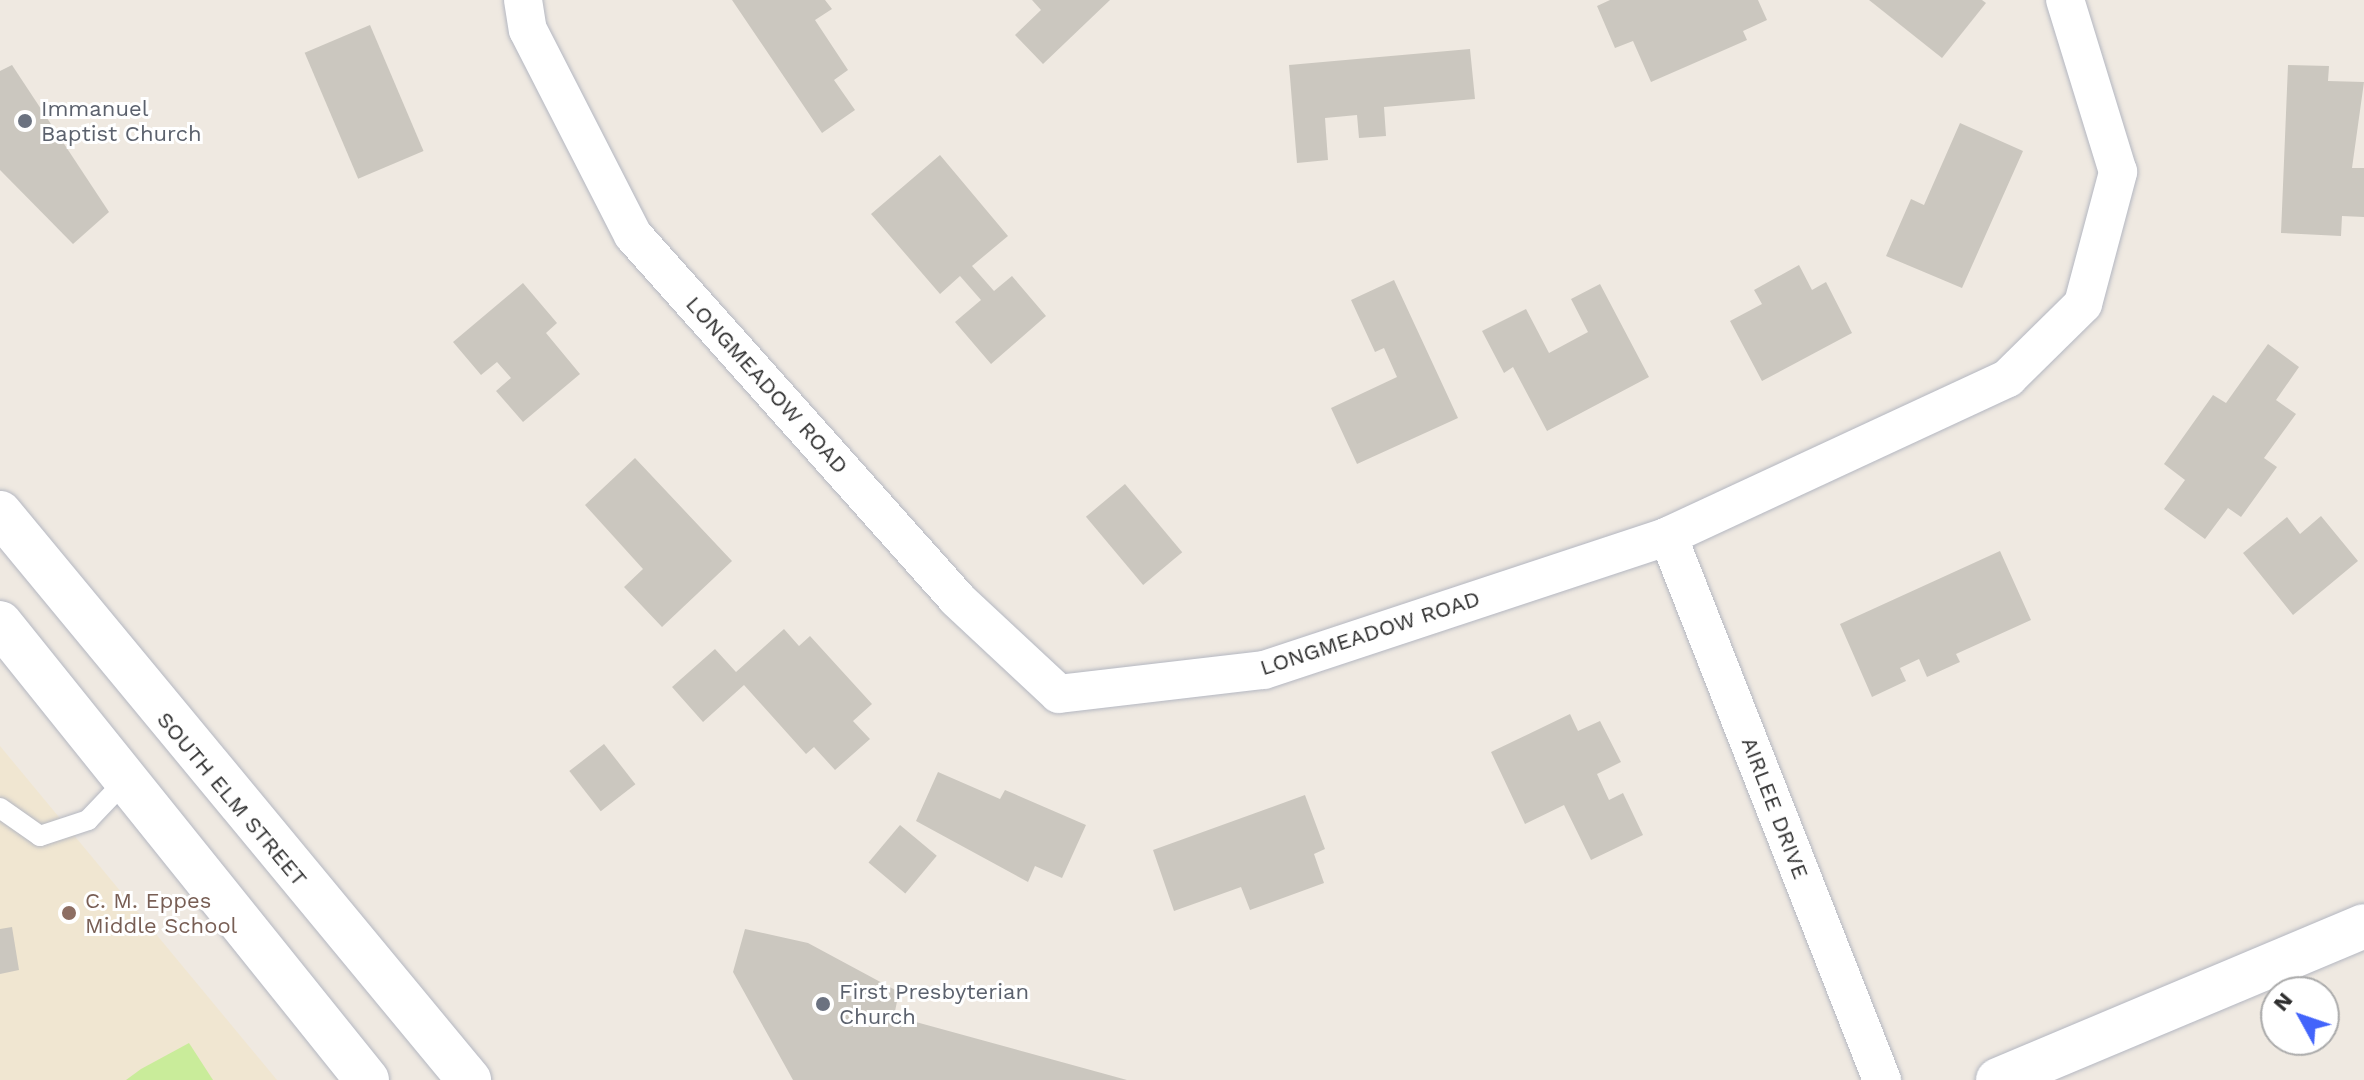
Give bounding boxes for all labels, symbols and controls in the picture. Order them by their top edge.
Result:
place label: Immanuel Baptist Church [41,95,202,146]
marker: Immanuel Baptist Church [16,112,34,130]
street label: LONGMEADOW ROAD [680,291,854,479]
street label: LONGMEADOW ROAD [1256,585,1484,681]
street label: SOUTH ELM STREET [151,707,313,891]
street label: AIRLEE DRIVE [1736,733,1814,883]
place label: C. M. Eppes Middle School [85,887,237,938]
marker: C. M. Eppes Middle School [60,904,78,922]
north arrow [2260,976,2340,1056]
place label: First Presbyterian Church [839,978,1029,1030]
text: N [2268,987,2298,1016]
marker: First Presbyterian Church [814,995,832,1013]

